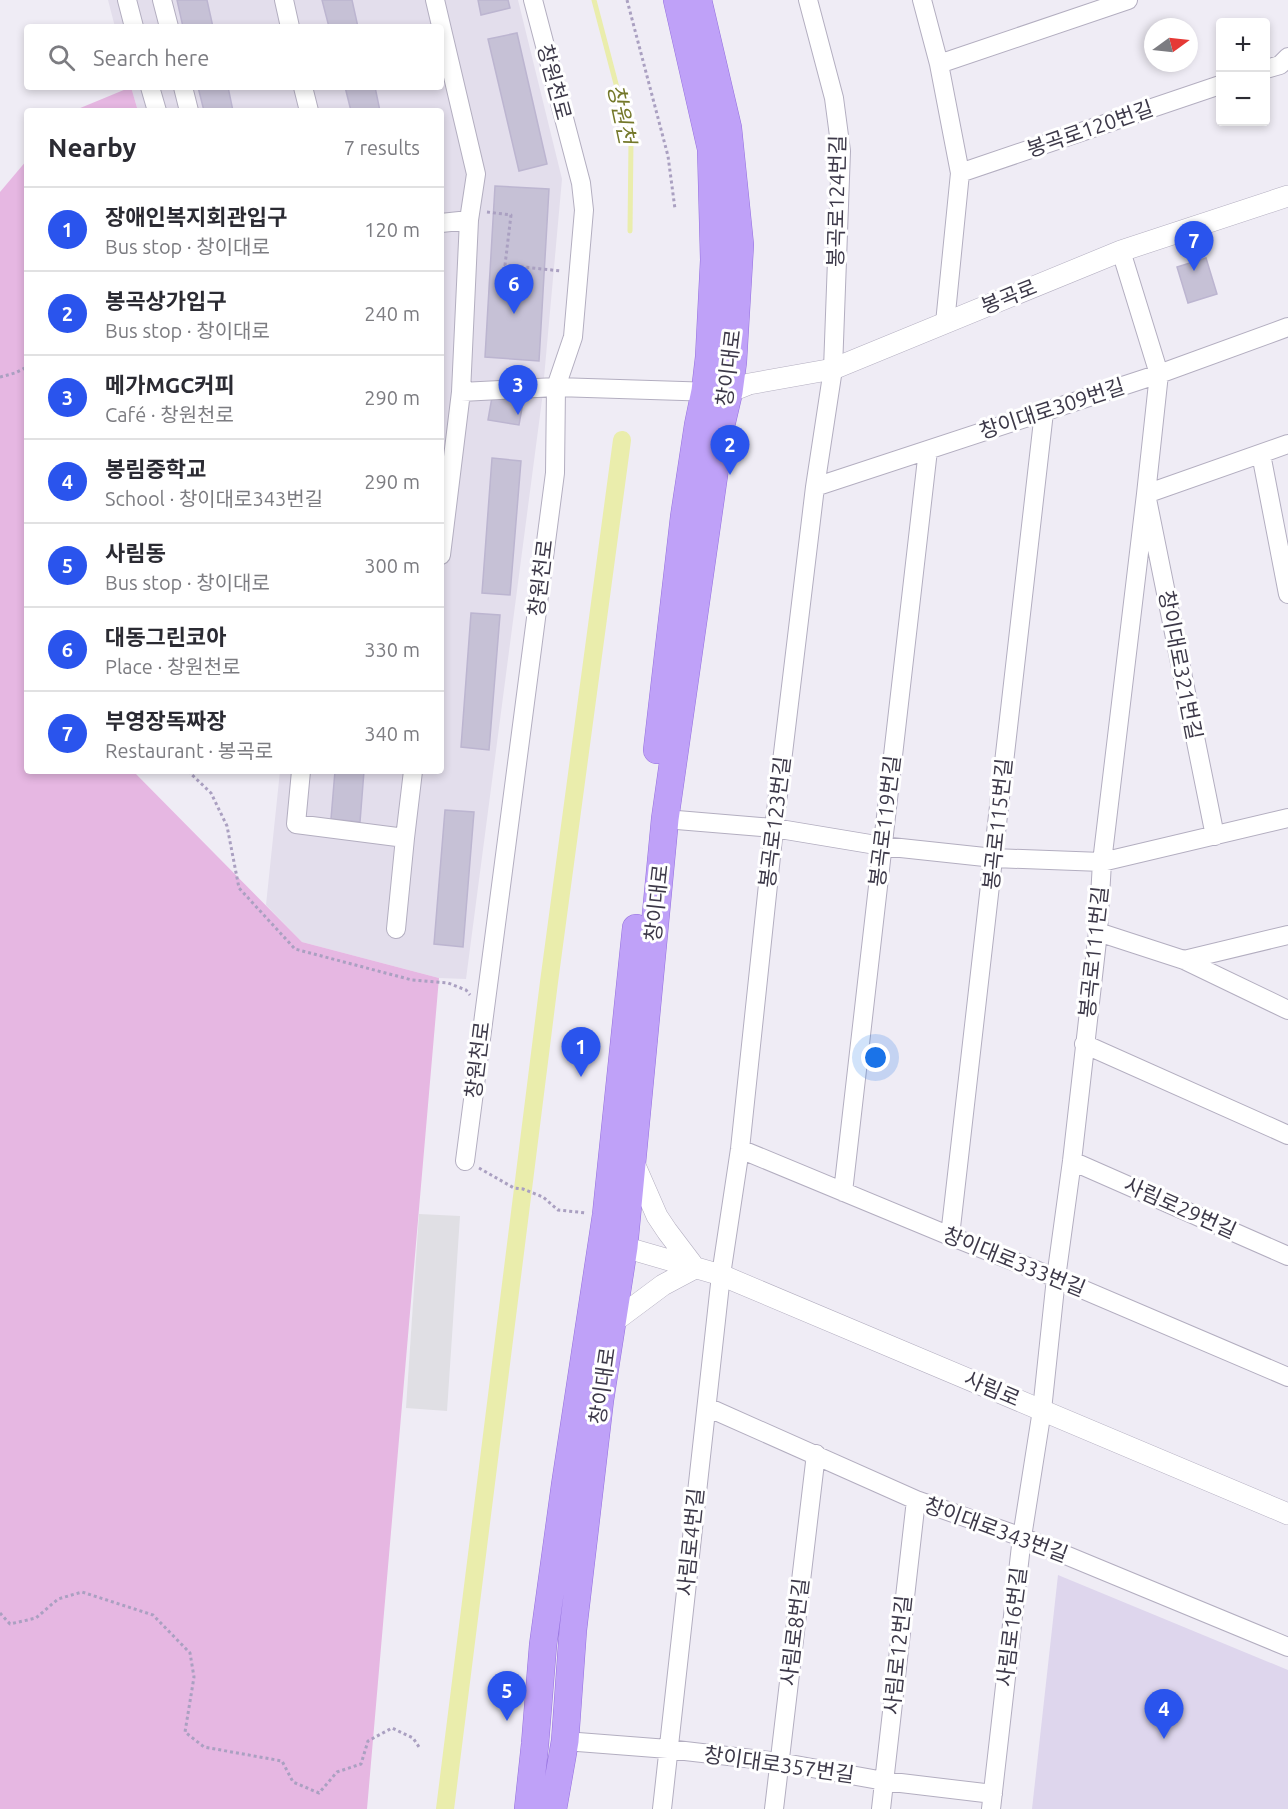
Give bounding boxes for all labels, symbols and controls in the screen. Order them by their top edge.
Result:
north arrow [1144,18,1198,72]
map controls [1216,18,1270,126]
button: + [1216,18,1270,72]
search box [24,24,444,90]
icon: search [45,41,78,74]
street label: 창원천로 [533,41,577,122]
text: Search here [93,45,209,70]
button: − [1216,72,1270,126]
water label: 창원천 [604,82,642,149]
street label: 봉곡로120번길 [1023,95,1156,161]
text: Nearby [48,133,136,162]
street label: 봉곡로124번길 [823,135,849,267]
text: 7 results [344,136,420,159]
text: 장애인복지회관입구 [105,204,287,229]
text: 1 [62,218,73,241]
text: 120 m [364,218,420,241]
pin: 7 [1174,222,1214,271]
text: Bus stop · 창이대로 [105,235,270,258]
pin: 6 [494,264,534,314]
street label: 봉곡로 [977,274,1040,318]
text: 봉곡상가입구 [105,288,226,313]
text: 2 [62,302,73,325]
text: 240 m [364,302,420,325]
text: Bus stop · 창이대로 [105,319,270,342]
street label: 창이대로 [711,328,745,408]
pin: 3 [498,366,538,415]
text: 메가MGC커피 [105,372,235,397]
street label: 창이대로309번길 [976,373,1127,443]
text: 3 [62,386,73,409]
text: 290 m [364,386,420,409]
text: Café · 창원천로 [105,403,234,426]
pin: 2 [710,426,750,475]
text: 봉림중학교 [105,456,206,481]
text: 4 [62,470,73,493]
text: 290 m [364,470,420,493]
text: School · 창이대로343번길 [105,487,323,510]
street label: 창원천로 [523,538,557,618]
text: 사림동 [105,540,166,565]
text: 5 [62,554,73,577]
text: 300 m [364,554,420,577]
text: Bus stop · 창이대로 [105,571,270,594]
street label: 창이대로321번길 [1155,588,1207,741]
text: 대동그린코아 [105,624,226,649]
text: 6 [62,638,73,661]
text: 330 m [364,638,420,661]
text: Place · 창원천로 [105,655,240,678]
text: 부영장독짜장 [105,708,226,733]
text: 7 [62,722,73,745]
text: 340 m [364,722,420,745]
text: Restaurant · 봉곡로 [105,739,273,762]
street label: 봉곡로119번길 [864,754,904,888]
street label: 봉곡로123번길 [754,755,794,889]
street label: 봉곡로115번길 [978,757,1016,891]
street label: 창이대로 [640,863,672,943]
street label: 봉곡로111번길 [1074,885,1112,1019]
street label: 창원천로 [460,1020,494,1100]
pin: 1 [562,1028,600,1077]
your location [861,1043,890,1072]
street label: 사림로29번길 [1121,1172,1240,1243]
street label: 창이대로333번길 [940,1222,1089,1301]
street label: 창이대로 [585,1346,619,1426]
street label: 사림로 [961,1366,1024,1410]
street label: 사림로4번길 [672,1487,708,1597]
street label: 창이대로343번길 [921,1492,1072,1566]
street label: 사림로16번길 [992,1566,1030,1688]
street label: 사림로8번길 [775,1577,813,1687]
street label: 사림로12번길 [879,1594,915,1716]
pin: 5 [488,1672,526,1721]
pin: 4 [1144,1690,1184,1739]
street label: 창이대로357번길 [702,1742,856,1786]

